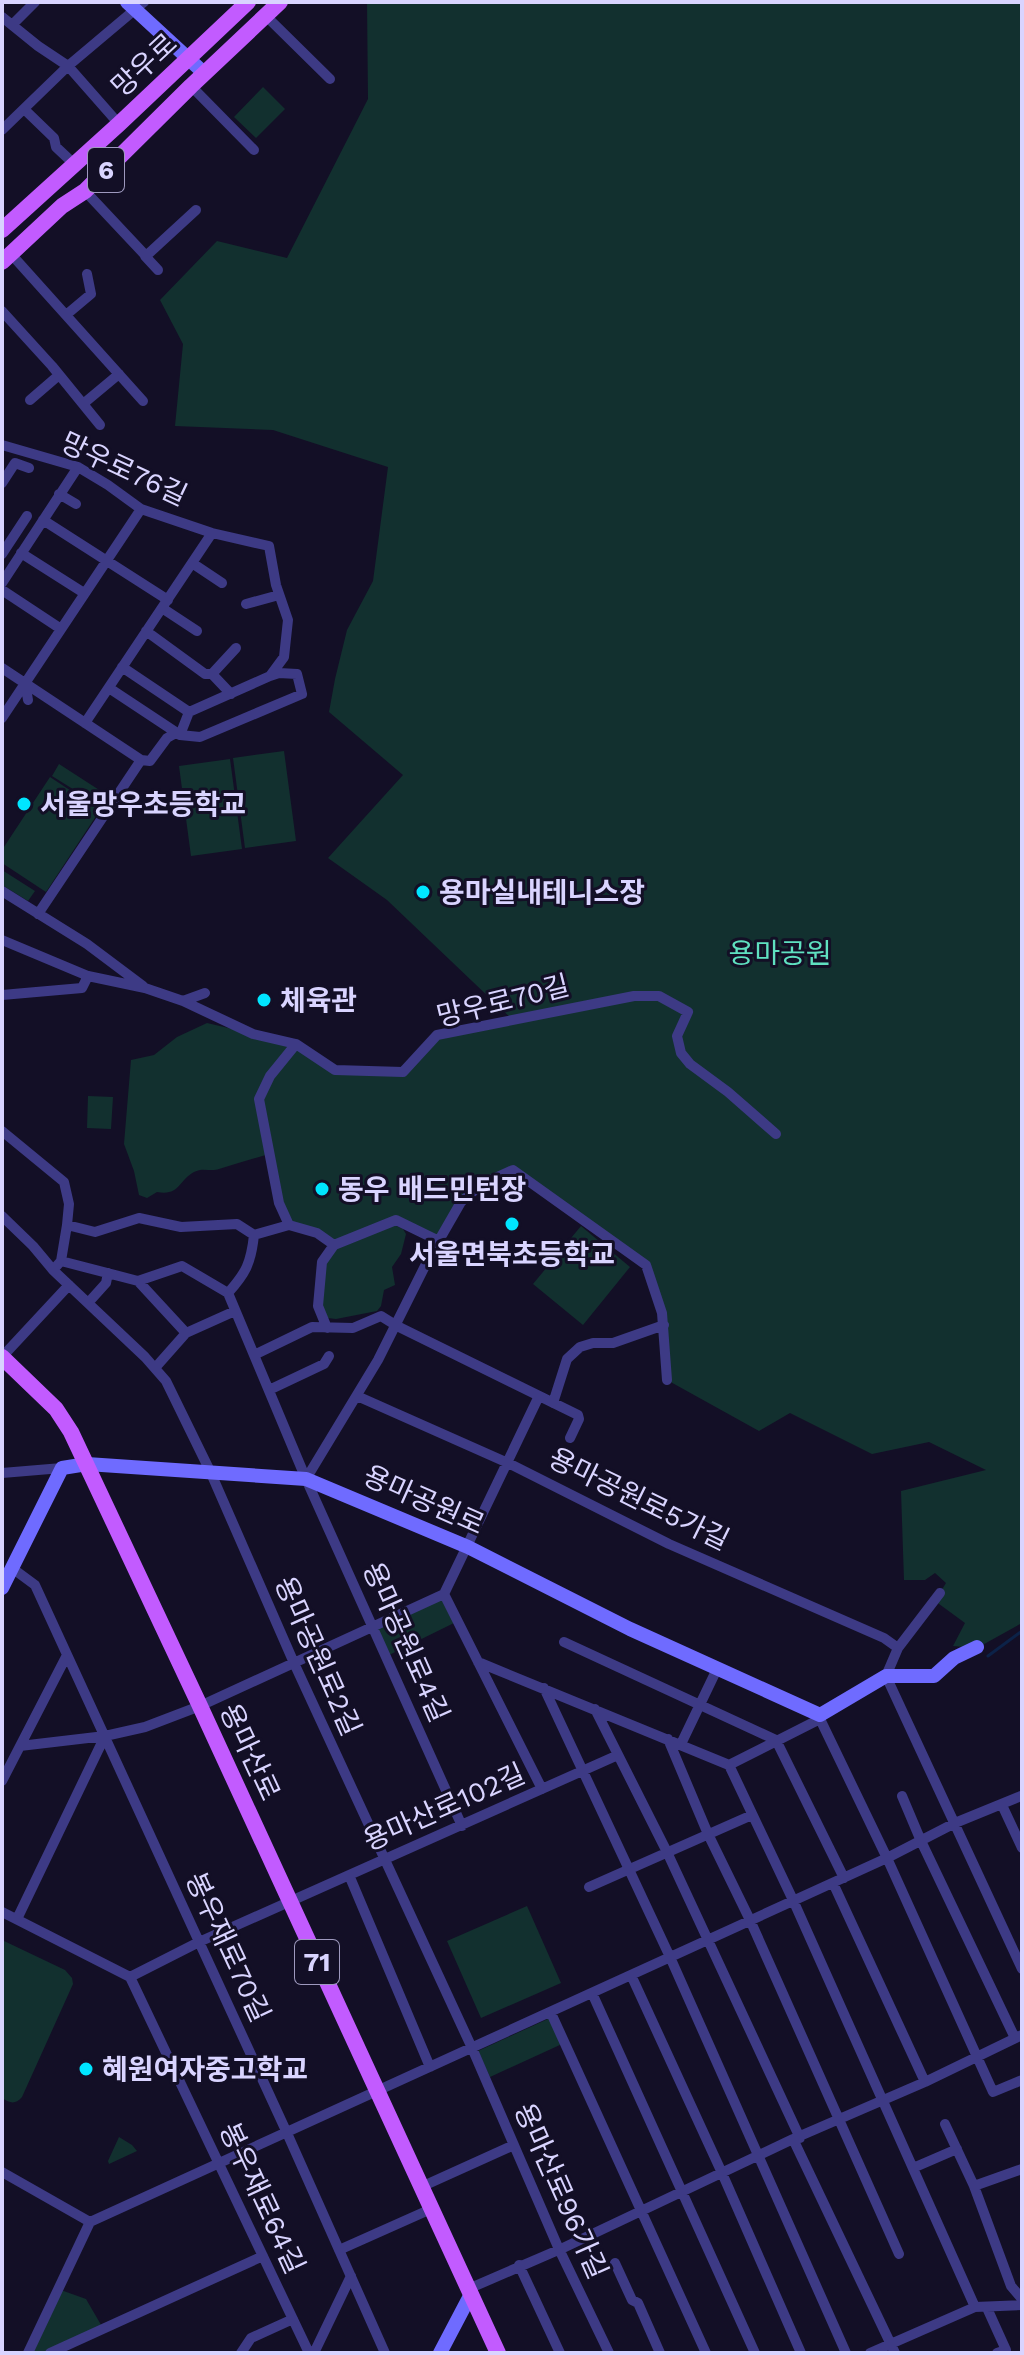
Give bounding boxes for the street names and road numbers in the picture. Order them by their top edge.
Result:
street label: 망우로 [104,27,184,103]
road number: 6 [88,148,124,192]
street label: 망우로76길 [56,425,192,513]
street label: 망우로70길 [433,969,573,1033]
street label: 용마공원로5가길 [543,1441,735,1557]
street label: 용마공원로 [358,1459,490,1541]
street label: 용마공원로4길 [356,1557,456,1727]
street label: 용마공원로2길 [268,1571,368,1741]
street label: 용마산로 [213,1698,287,1806]
street label: 용마산로102길 [358,1757,530,1857]
street label: 봉우재로70길 [179,1867,277,2027]
road number: 71 [295,1940,339,1984]
street label: 용마산로96가길 [508,2098,614,2284]
street label: 봉우재로64길 [213,2117,311,2279]

